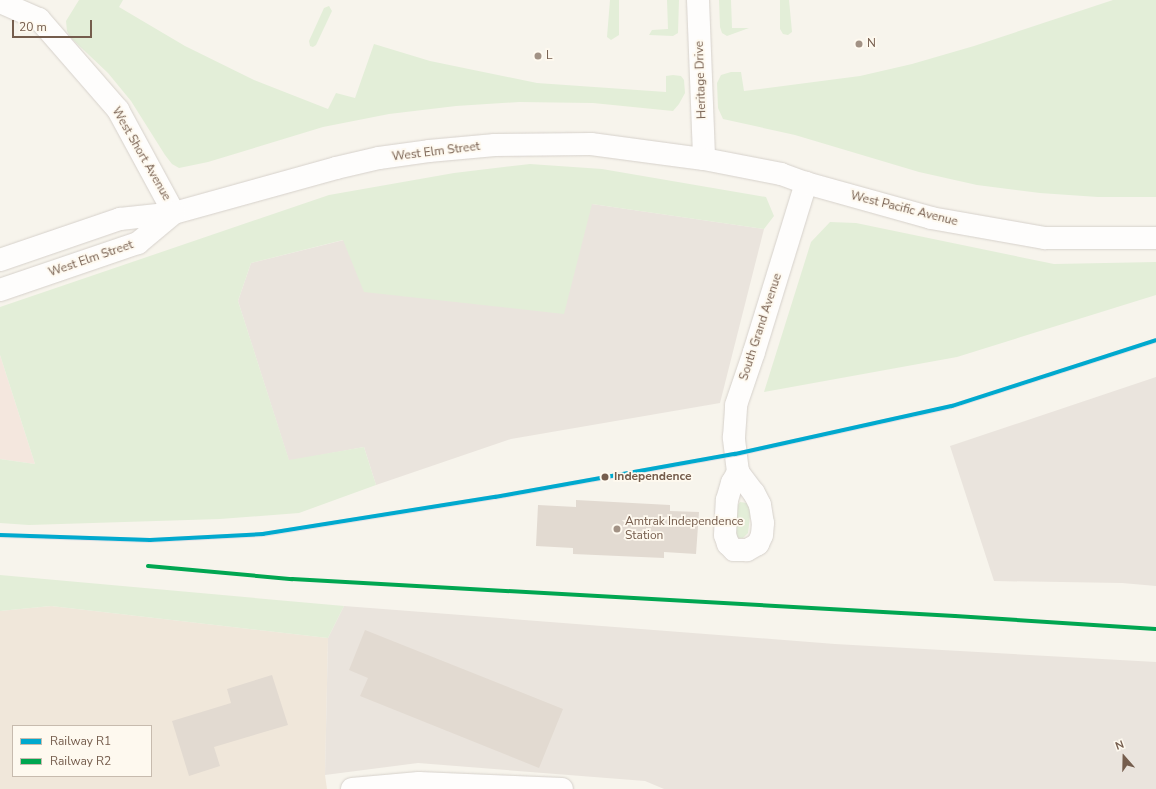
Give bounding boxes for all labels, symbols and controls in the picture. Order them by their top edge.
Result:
scale bar [14,12,94,38]
text: 20 m [19,19,47,35]
place label: N [867,37,876,51]
marker: N [854,39,864,49]
street label: Heritage Drive [692,41,710,119]
place label: L [546,49,553,63]
marker: L [533,51,543,61]
street label: West Short Avenue [108,105,174,203]
street label: West Elm Street [391,139,481,165]
street label: West Pacific Avenue [849,189,959,229]
street label: West Elm Street [47,238,135,280]
street label: South Grand Avenue [737,272,785,382]
place label: Independence [614,470,692,484]
marker: Independence [599,471,611,483]
place label: Amtrak Independence Station [625,515,743,543]
marker: Amtrak Independence Station [612,524,622,534]
legend [12,725,152,777]
text: Railway R1 [50,733,111,749]
north arrow [1104,737,1144,777]
text: N [1113,737,1126,754]
text: Railway R2 [50,753,111,769]

